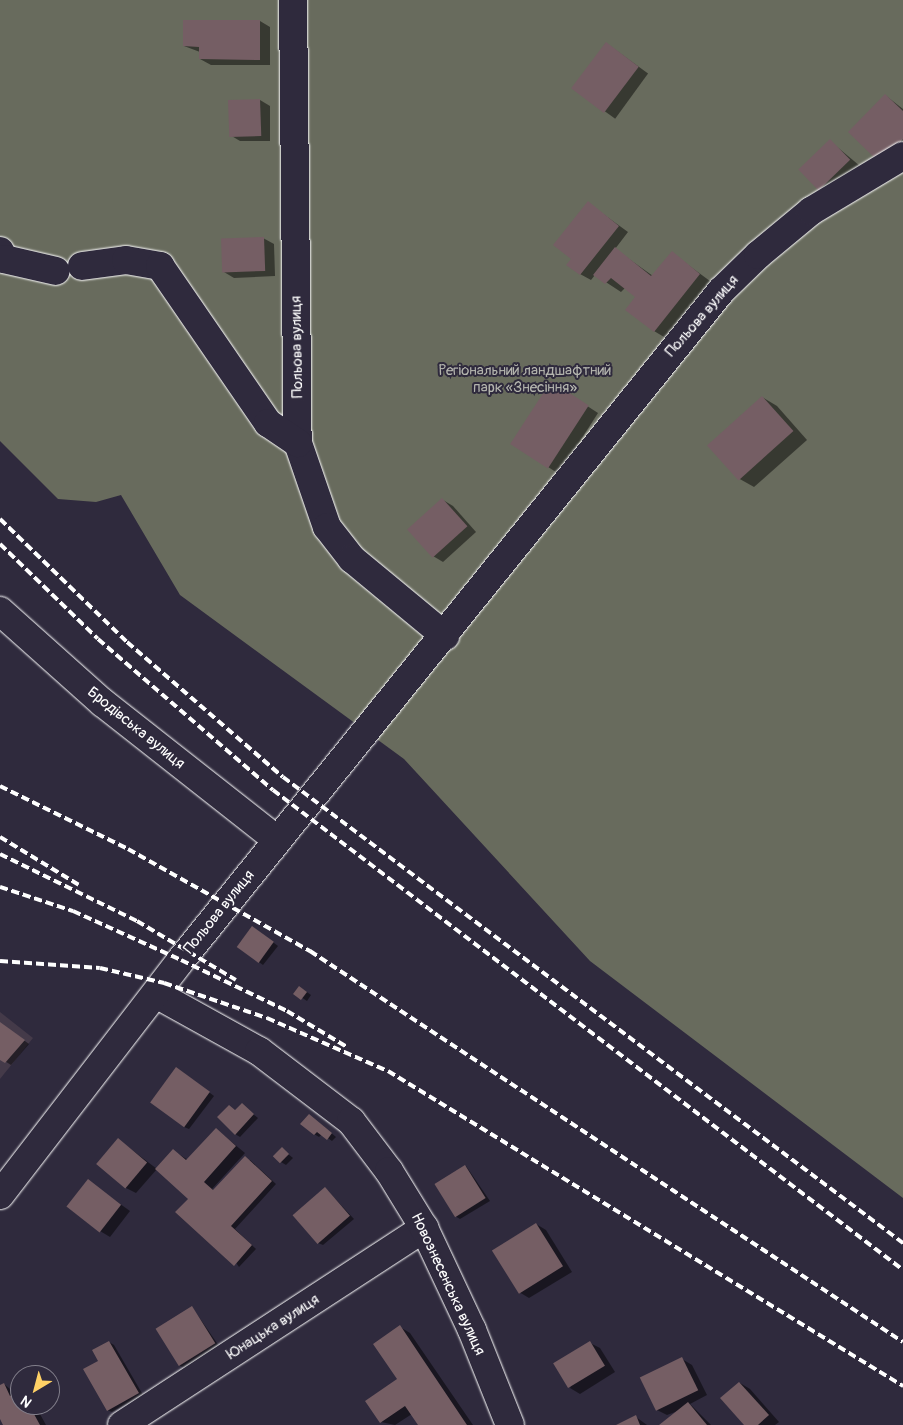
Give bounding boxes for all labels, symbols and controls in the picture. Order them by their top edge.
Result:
street label: Польова вулиця [662,271,742,361]
street label: Польова вулиця [287,296,307,398]
park label: Регіональний ландшафтний парк «Знесіння» [439,361,611,396]
street label: Бродівська вулиця [84,683,188,773]
street label: Польова вулиця [180,867,258,957]
street label: Новознесенська вулиця [407,1210,489,1358]
street label: Юнацька вулиця [223,1290,323,1364]
north arrow [10,1365,60,1415]
text: N [17,1392,35,1411]

